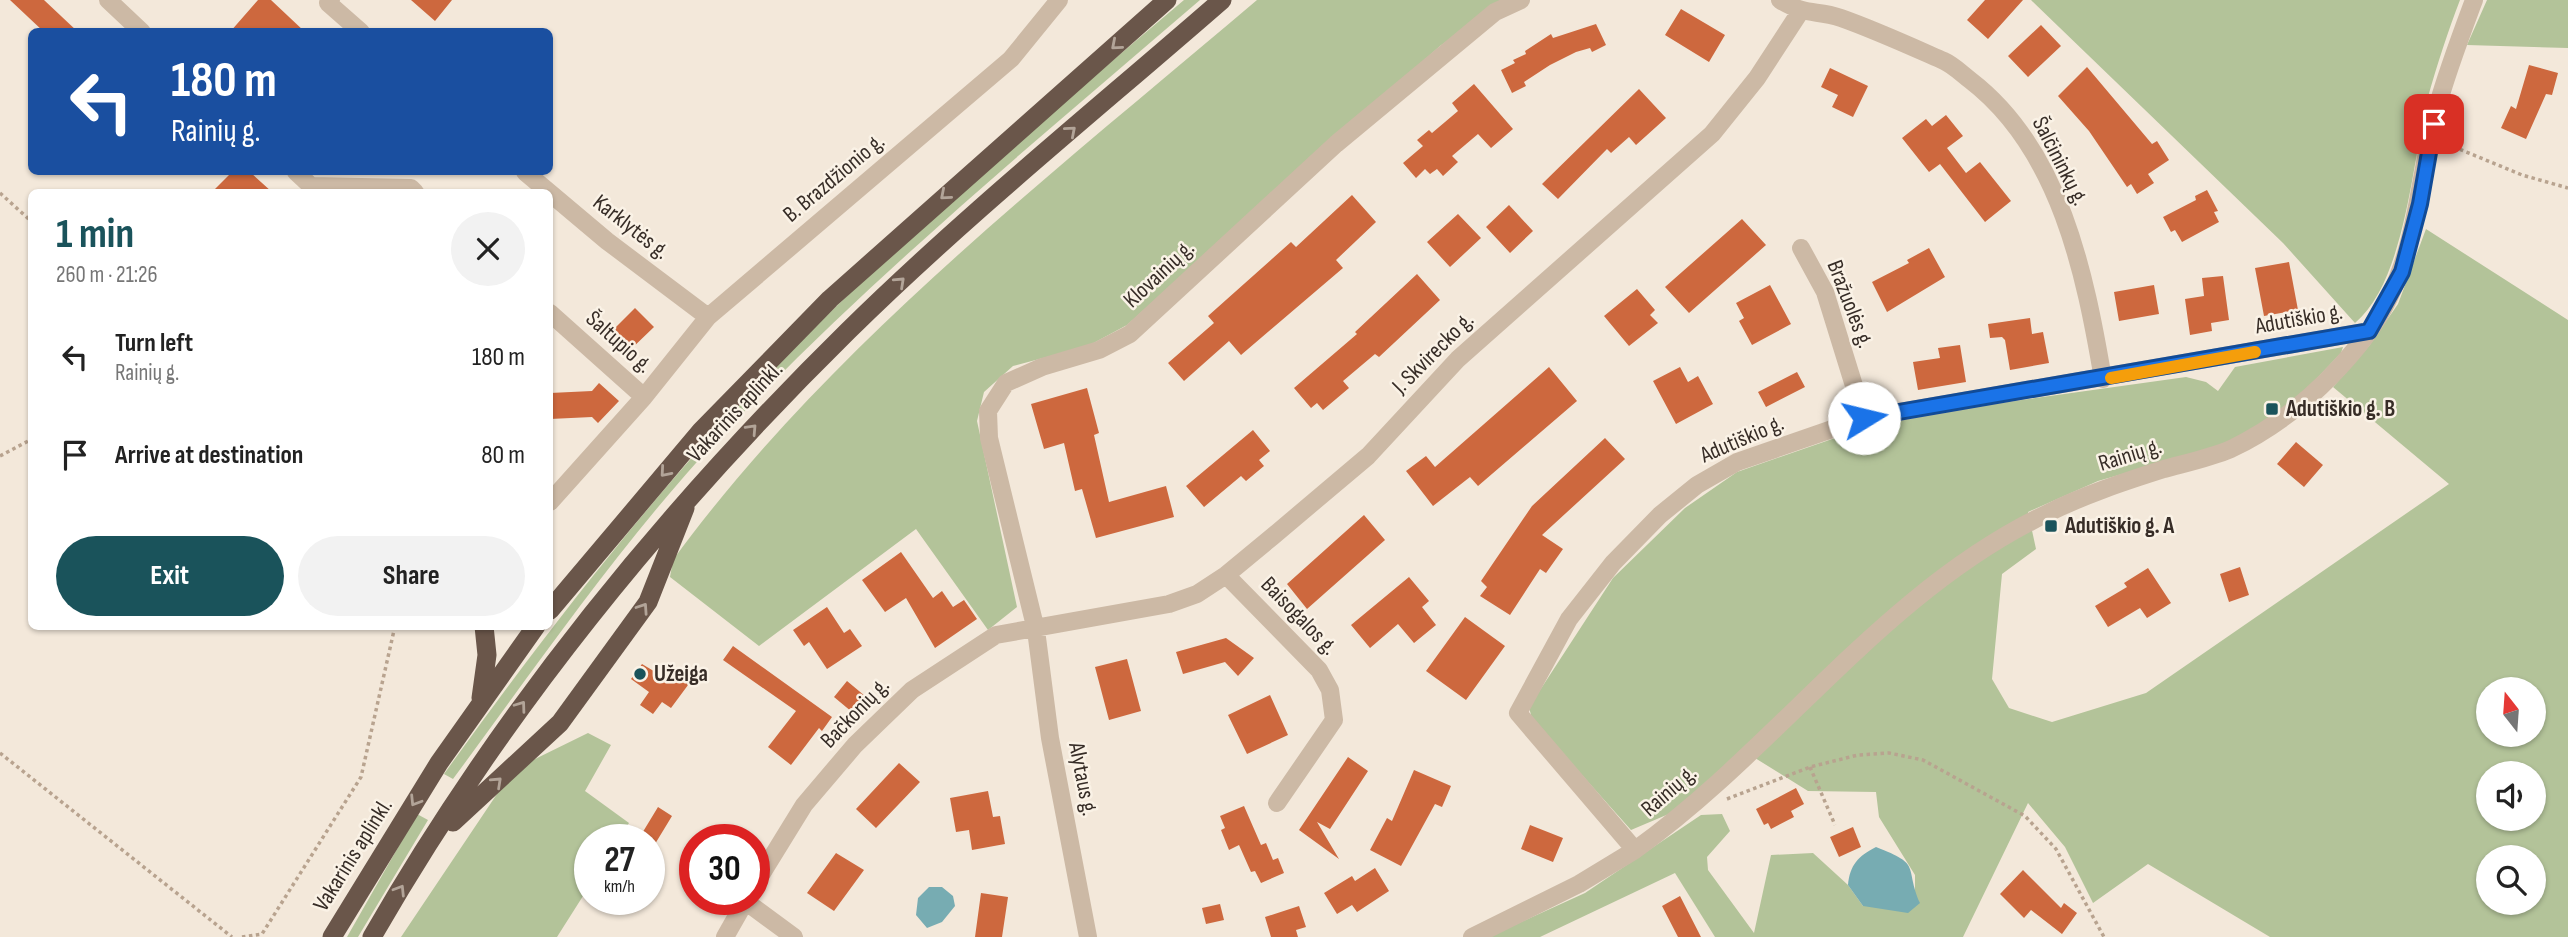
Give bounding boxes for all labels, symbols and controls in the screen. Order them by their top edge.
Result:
one-way arrow [1111,37,1124,49]
text: 180 m [171,52,277,111]
icon: left [56,56,147,147]
pin [2404,94,2464,154]
icon: arrive [2415,105,2453,143]
text: Rainių g. [171,112,261,151]
street label: Šalčininkų g. [2026,112,2094,210]
one-way arrow [1062,127,1075,139]
street label: B. Brazdžionio g. [778,128,890,228]
one-way arrow [940,187,953,199]
street label: Karklytės g. [587,188,675,266]
text: 1 min [56,209,134,260]
button: close [451,212,525,286]
street label: Klovainių g. [1118,234,1200,314]
street label: Bražuolės g. [1821,256,1879,352]
text: 260 m · 21:26 [56,261,158,289]
one-way arrow [892,278,905,290]
street label: Adutiškio g. [2252,298,2345,341]
street label: Šaltupio g. [580,305,658,379]
street label: J. Skvirecko g. [1386,306,1480,400]
text: Turn left [115,328,193,359]
icon: left [56,338,94,376]
text: 180 m [472,342,525,373]
street label: Vakarinis aplinkl. [681,356,789,468]
text: Rainių g. [115,359,179,387]
position arrow [1827,381,1901,455]
place label: Adutiškio g. B [2285,395,2395,423]
marker: Adutiškio g. B [2264,401,2280,417]
street label: Adutiškio g. [1695,409,1788,469]
one-way arrow [743,424,756,437]
street label: Rainių g. [2095,432,2165,478]
icon: arrive [56,436,94,474]
text: Arrive at destination [115,440,303,471]
text: 80 m [481,440,525,471]
one-way arrow [660,464,673,477]
place label: Adutiškio g. A [2064,512,2175,540]
marker: Adutiškio g. A [2043,518,2059,534]
button: Exit [56,536,284,616]
button: Share [298,536,525,616]
street label: Baisogalos g. [1255,571,1343,661]
one-way arrow [635,603,647,616]
place label: Užeiga [654,660,708,688]
marker: Užeiga [632,666,648,682]
street label: Bačkonių g. [815,672,895,754]
north arrow [2476,677,2546,747]
map controls [2476,677,2546,915]
one-way arrow [513,701,525,714]
street label: Alytaus g. [1062,739,1104,818]
street label: Rainių g. [1636,759,1702,823]
button: sound [2476,761,2546,831]
one-way arrow [489,777,502,790]
street label: Vakarinis aplinkl. [307,793,399,917]
one-way arrow [411,793,424,806]
speed limit sign: 30 [679,824,770,915]
text: 27 [604,839,635,882]
button: search [2476,845,2546,915]
text: km/h [604,876,635,897]
one-way arrow [391,885,404,898]

